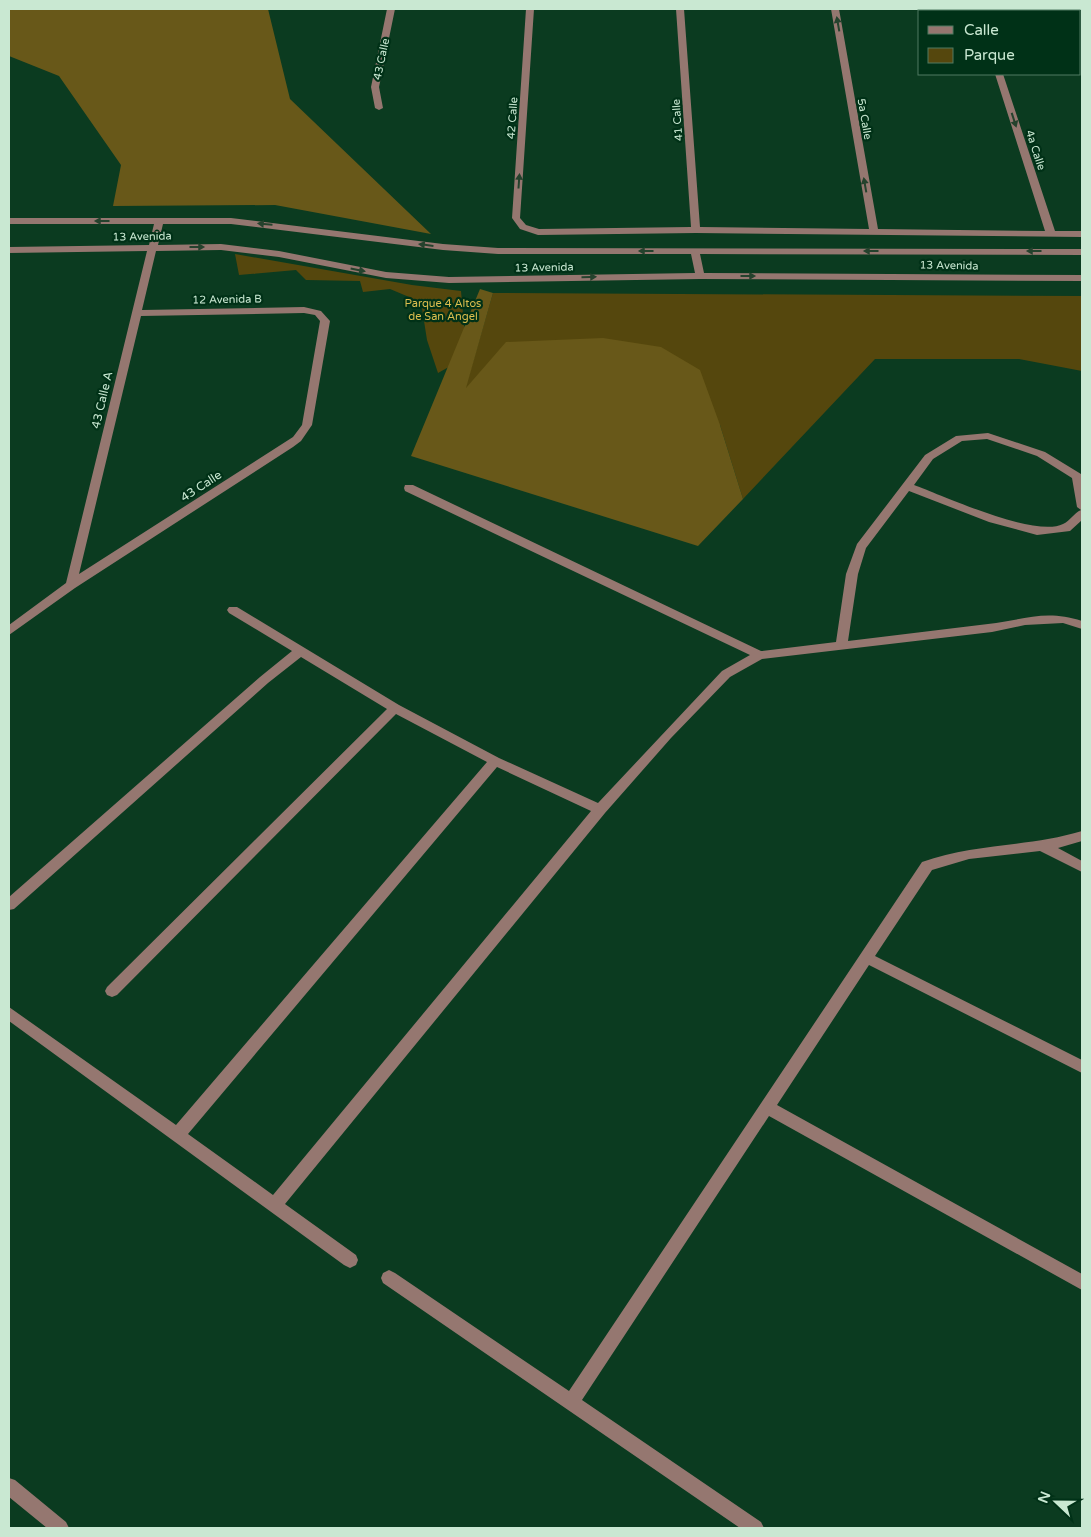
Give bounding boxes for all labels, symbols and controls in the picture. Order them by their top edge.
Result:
legend [918,10,1081,75]
one-way arrow [833,16,841,32]
text: Calle [964,21,999,39]
street label: 43 Calle [371,37,392,81]
text: Parque [964,46,1015,64]
street label: 42 Calle [505,97,520,140]
street label: 41 Calle [670,98,685,141]
street label: 5a Calle [855,98,875,141]
one-way arrow [1010,113,1018,128]
street label: 4a Calle [1023,128,1048,172]
one-way arrow [515,172,523,188]
one-way arrow [861,176,869,192]
one-way arrow [94,217,110,225]
one-way arrow [256,220,272,228]
street label: 13 Avenida [112,229,172,244]
one-way arrow [418,241,434,249]
one-way arrow [190,243,206,251]
one-way arrow [638,247,654,255]
one-way arrow [863,247,879,255]
one-way arrow [1025,247,1041,255]
street label: 13 Avenida [919,258,979,273]
street label: 13 Avenida [514,260,574,275]
one-way arrow [350,266,366,274]
one-way arrow [741,272,757,280]
one-way arrow [581,273,597,281]
street label: 12 Avenida B [192,292,262,307]
park label: Parque 4 Altos de San Angel [405,297,481,323]
street label: 43 Calle A [89,370,115,430]
street label: 43 Calle [178,467,224,504]
north arrow [1031,1477,1081,1527]
text: N [1034,1489,1054,1506]

